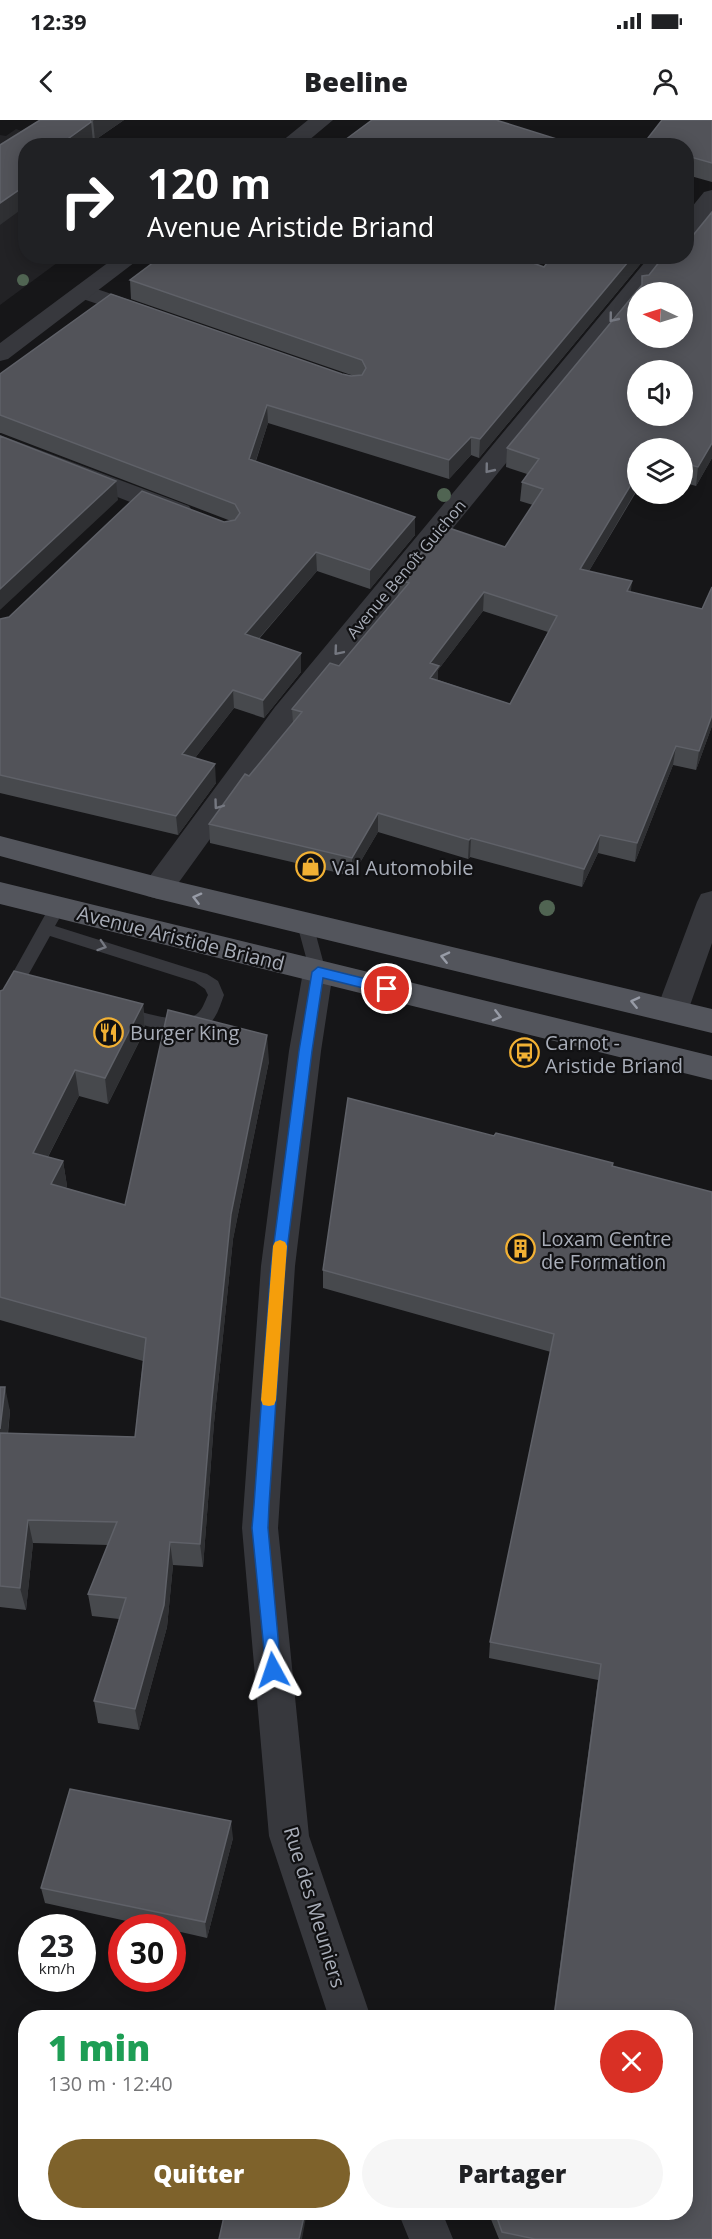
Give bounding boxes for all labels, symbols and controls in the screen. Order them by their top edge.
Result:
text: 12:39 [30,6,87,36]
text: Beeline [304,63,408,100]
icon: back [30,65,63,98]
icon: person [649,65,682,98]
text: 120 m [147,154,271,211]
icon: right [48,162,126,240]
text: Avenue Aristide Briand [147,208,434,245]
north arrow [627,282,693,348]
map controls [627,282,693,504]
one-way arrow [609,311,620,322]
button: sound [627,360,693,426]
button: layers [627,438,693,504]
one-way arrow [485,462,496,473]
street label: Avenue Benoît Guichon [341,495,471,643]
one-way arrow [334,644,345,655]
one-way arrow [214,798,225,809]
shop icon: Val Automobile [295,851,327,883]
place label: Val Automobile [332,854,473,881]
one-way arrow [192,892,202,905]
street label: Avenue Aristide Briand [74,899,288,977]
one-way arrow [96,939,107,952]
one-way arrow [440,952,450,965]
pin [361,963,412,1014]
icon: arrive [370,972,403,1005]
one-way arrow [630,996,640,1009]
one-way arrow [492,1008,502,1021]
restaurant icon: Burger King [93,1016,125,1048]
place label: Burger King [130,1019,239,1046]
place label: Carnot - Aristide Briand [545,1029,683,1079]
bus stop icon: Carnot - Aristide Briand [508,1037,540,1069]
place label: Loxam Centre de Formation [541,1225,671,1275]
building icon: Loxam Centre de Formation [504,1233,536,1265]
position arrow [241,1638,305,1702]
street label: Rue des Meuniers [278,1823,352,1991]
speed limit sign: 30 [108,1914,186,1992]
text: 23 [40,1925,74,1966]
text: km/h [39,1958,75,1978]
text: 1 min [48,2023,150,2072]
button: close [600,2030,663,2093]
text: 130 m · 12:40 [48,2070,173,2097]
button: Quitter [48,2139,350,2208]
button: Partager [362,2139,663,2208]

